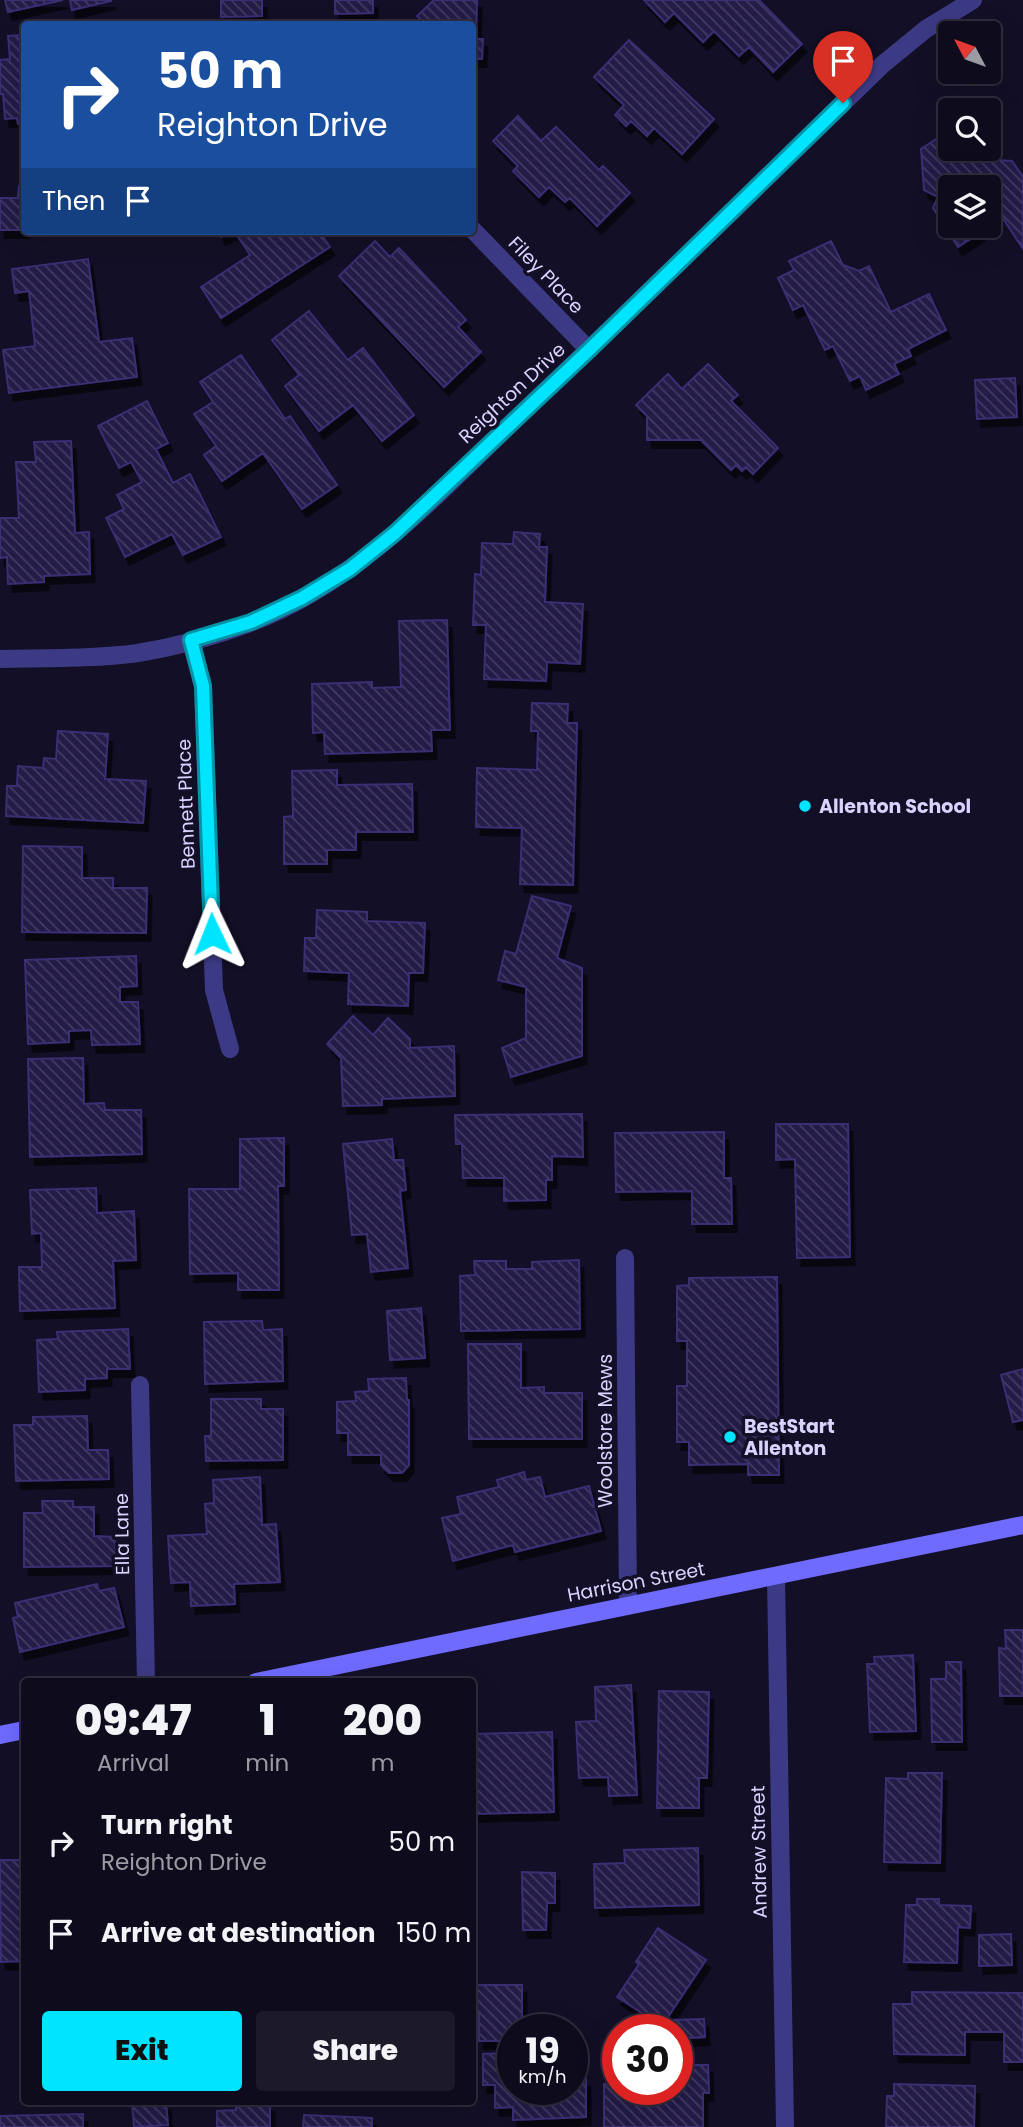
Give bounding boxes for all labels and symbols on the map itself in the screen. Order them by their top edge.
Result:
north arrow [938,21,1001,84]
pin [813,31,873,103]
street label: Filey Place [502,230,590,320]
street label: Reighton Drive [453,336,571,450]
street label: Bennett Place [170,738,202,870]
place label: Allenton School [819,793,971,820]
marker: Allenton School [797,798,813,814]
position arrow [175,897,249,971]
street label: Woolstore Mews [592,1354,619,1508]
place label: BestStart Allenton [744,1413,835,1462]
marker: BestStart Allenton [722,1429,738,1445]
street label: Ella Lane [108,1493,136,1575]
street label: Harrison Street [565,1555,707,1609]
street label: Andrew Street [744,1785,774,1919]
speed limit sign: 30 [602,2014,693,2105]

